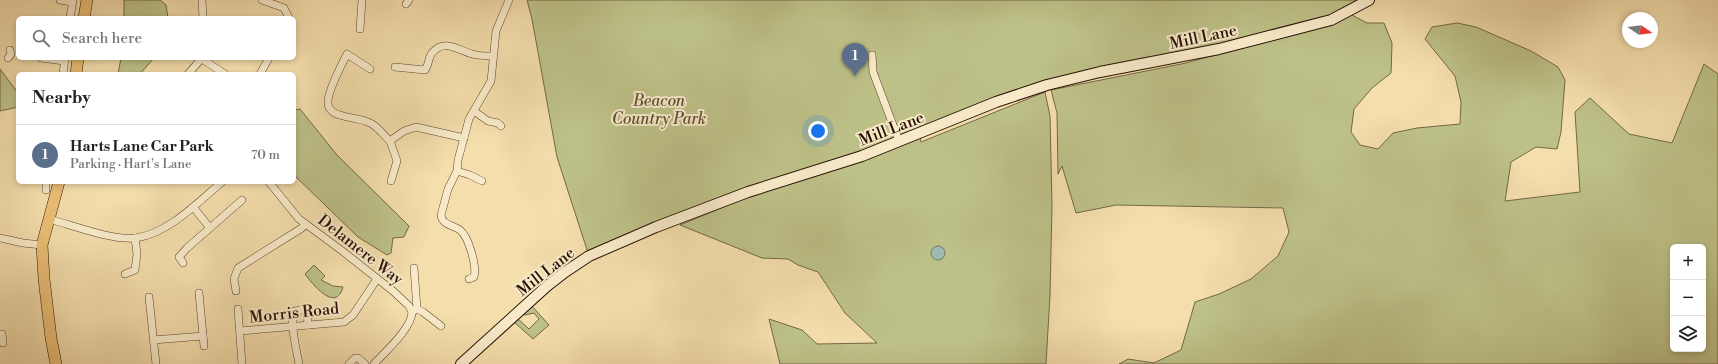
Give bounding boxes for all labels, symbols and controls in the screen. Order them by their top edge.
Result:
north arrow [1622,12,1658,48]
search box [16,16,296,60]
street label: Mill Lane [1168,20,1239,54]
icon: search [30,27,52,49]
text: Search here [62,29,142,48]
pin: 1 [842,43,868,76]
text: Nearby [32,87,91,109]
park label: Beacon Country Park [612,91,706,129]
street label: Mill Lane [856,107,927,151]
your location [808,121,828,141]
text: Harts Lane Car Park [70,137,214,156]
text: 1 [42,147,48,163]
text: 70 m [251,147,280,163]
text: Parking · Hart's Lane [70,156,192,172]
street label: Delamere Way [314,210,407,289]
street label: Mill Lane [512,243,579,301]
map controls [1670,244,1706,352]
button: + [1670,244,1706,280]
button: − [1670,280,1706,316]
street label: Morris Road [248,298,340,328]
button: layers [1670,316,1706,352]

